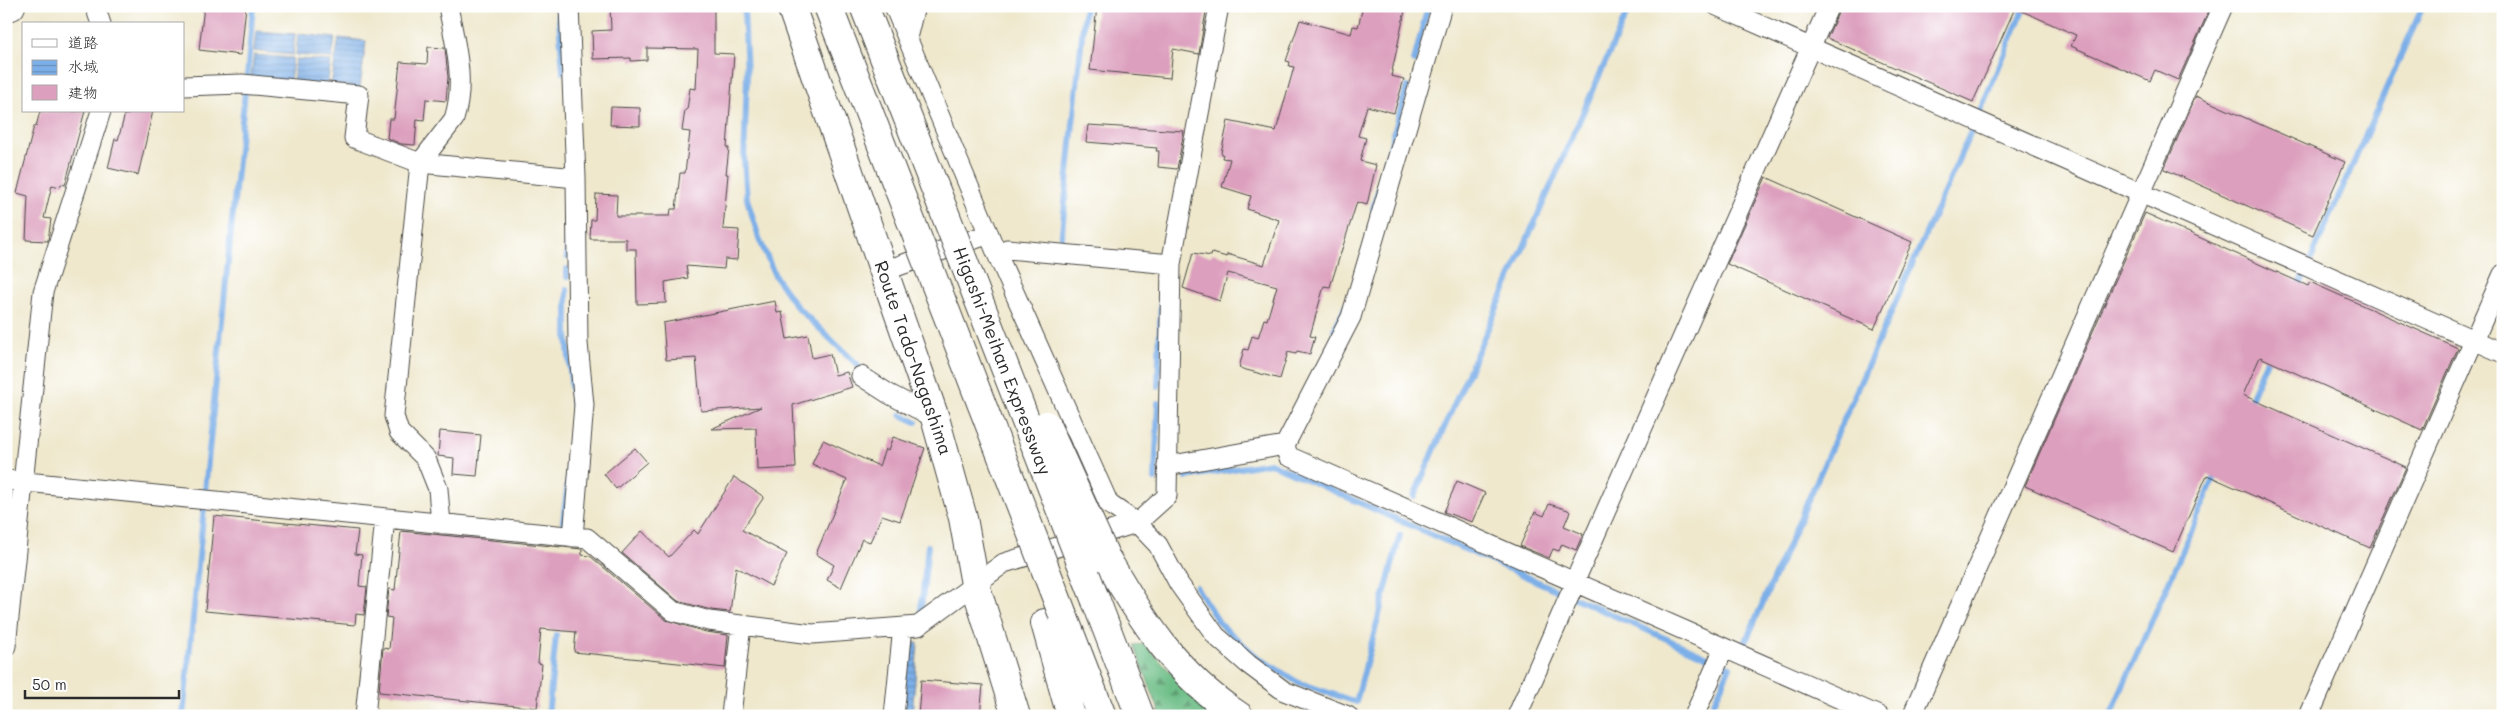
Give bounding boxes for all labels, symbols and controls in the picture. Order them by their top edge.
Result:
legend [22,22,185,112]
text: 道路 [68,32,98,52]
text: 水域 [68,56,98,76]
text: 建物 [68,82,98,102]
street label: Higashi-Meihan Expressway [948,243,1058,478]
street label: Route Tado-Nagashima [869,257,958,458]
scale bar [25,667,179,699]
text: 50 m [32,674,67,694]

